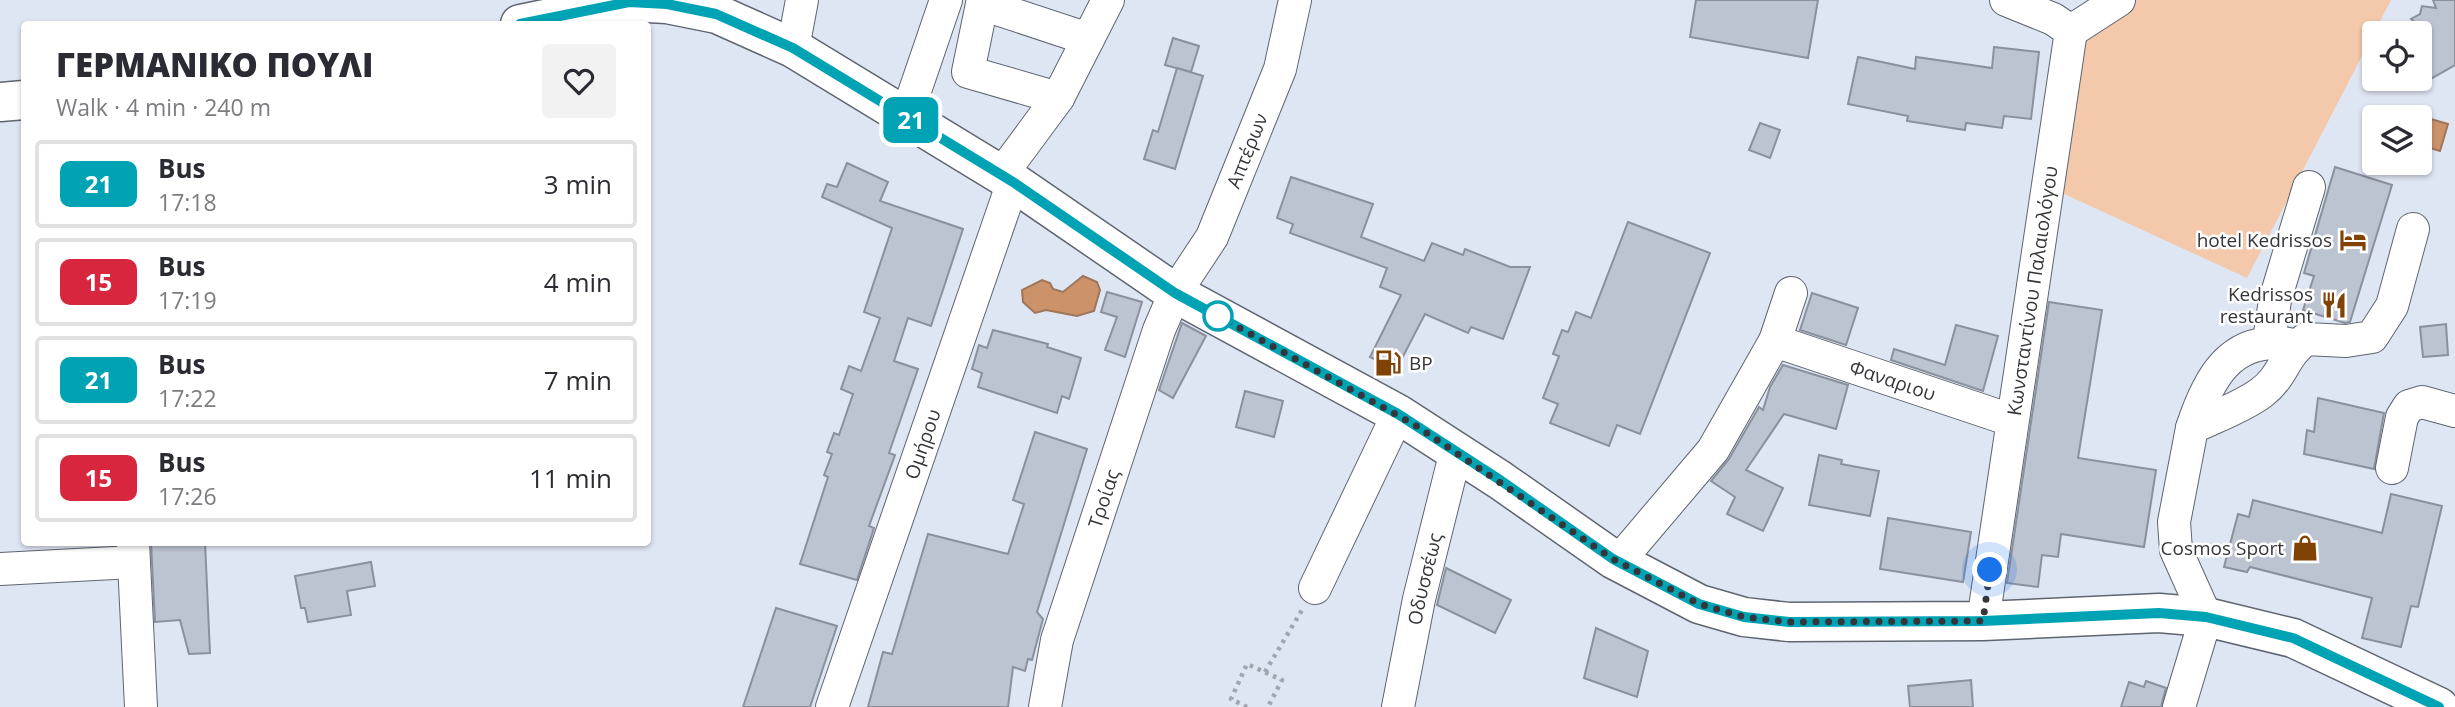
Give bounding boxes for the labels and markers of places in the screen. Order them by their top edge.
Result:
hotel icon: hotel Kedrissos [2338,225,2368,255]
place label: hotel Kedrissos [2197,227,2332,253]
place label: Kedrissos restaurant [2220,281,2313,329]
restaurant icon: Kedrissos restaurant [2319,290,2349,320]
unlabelled marker [1203,301,1233,331]
fuel station icon: BP [1373,348,1403,378]
place label: BP [1409,350,1433,376]
shop icon: Cosmos Sport [2290,533,2320,563]
place label: Cosmos Sport [2161,535,2284,561]

